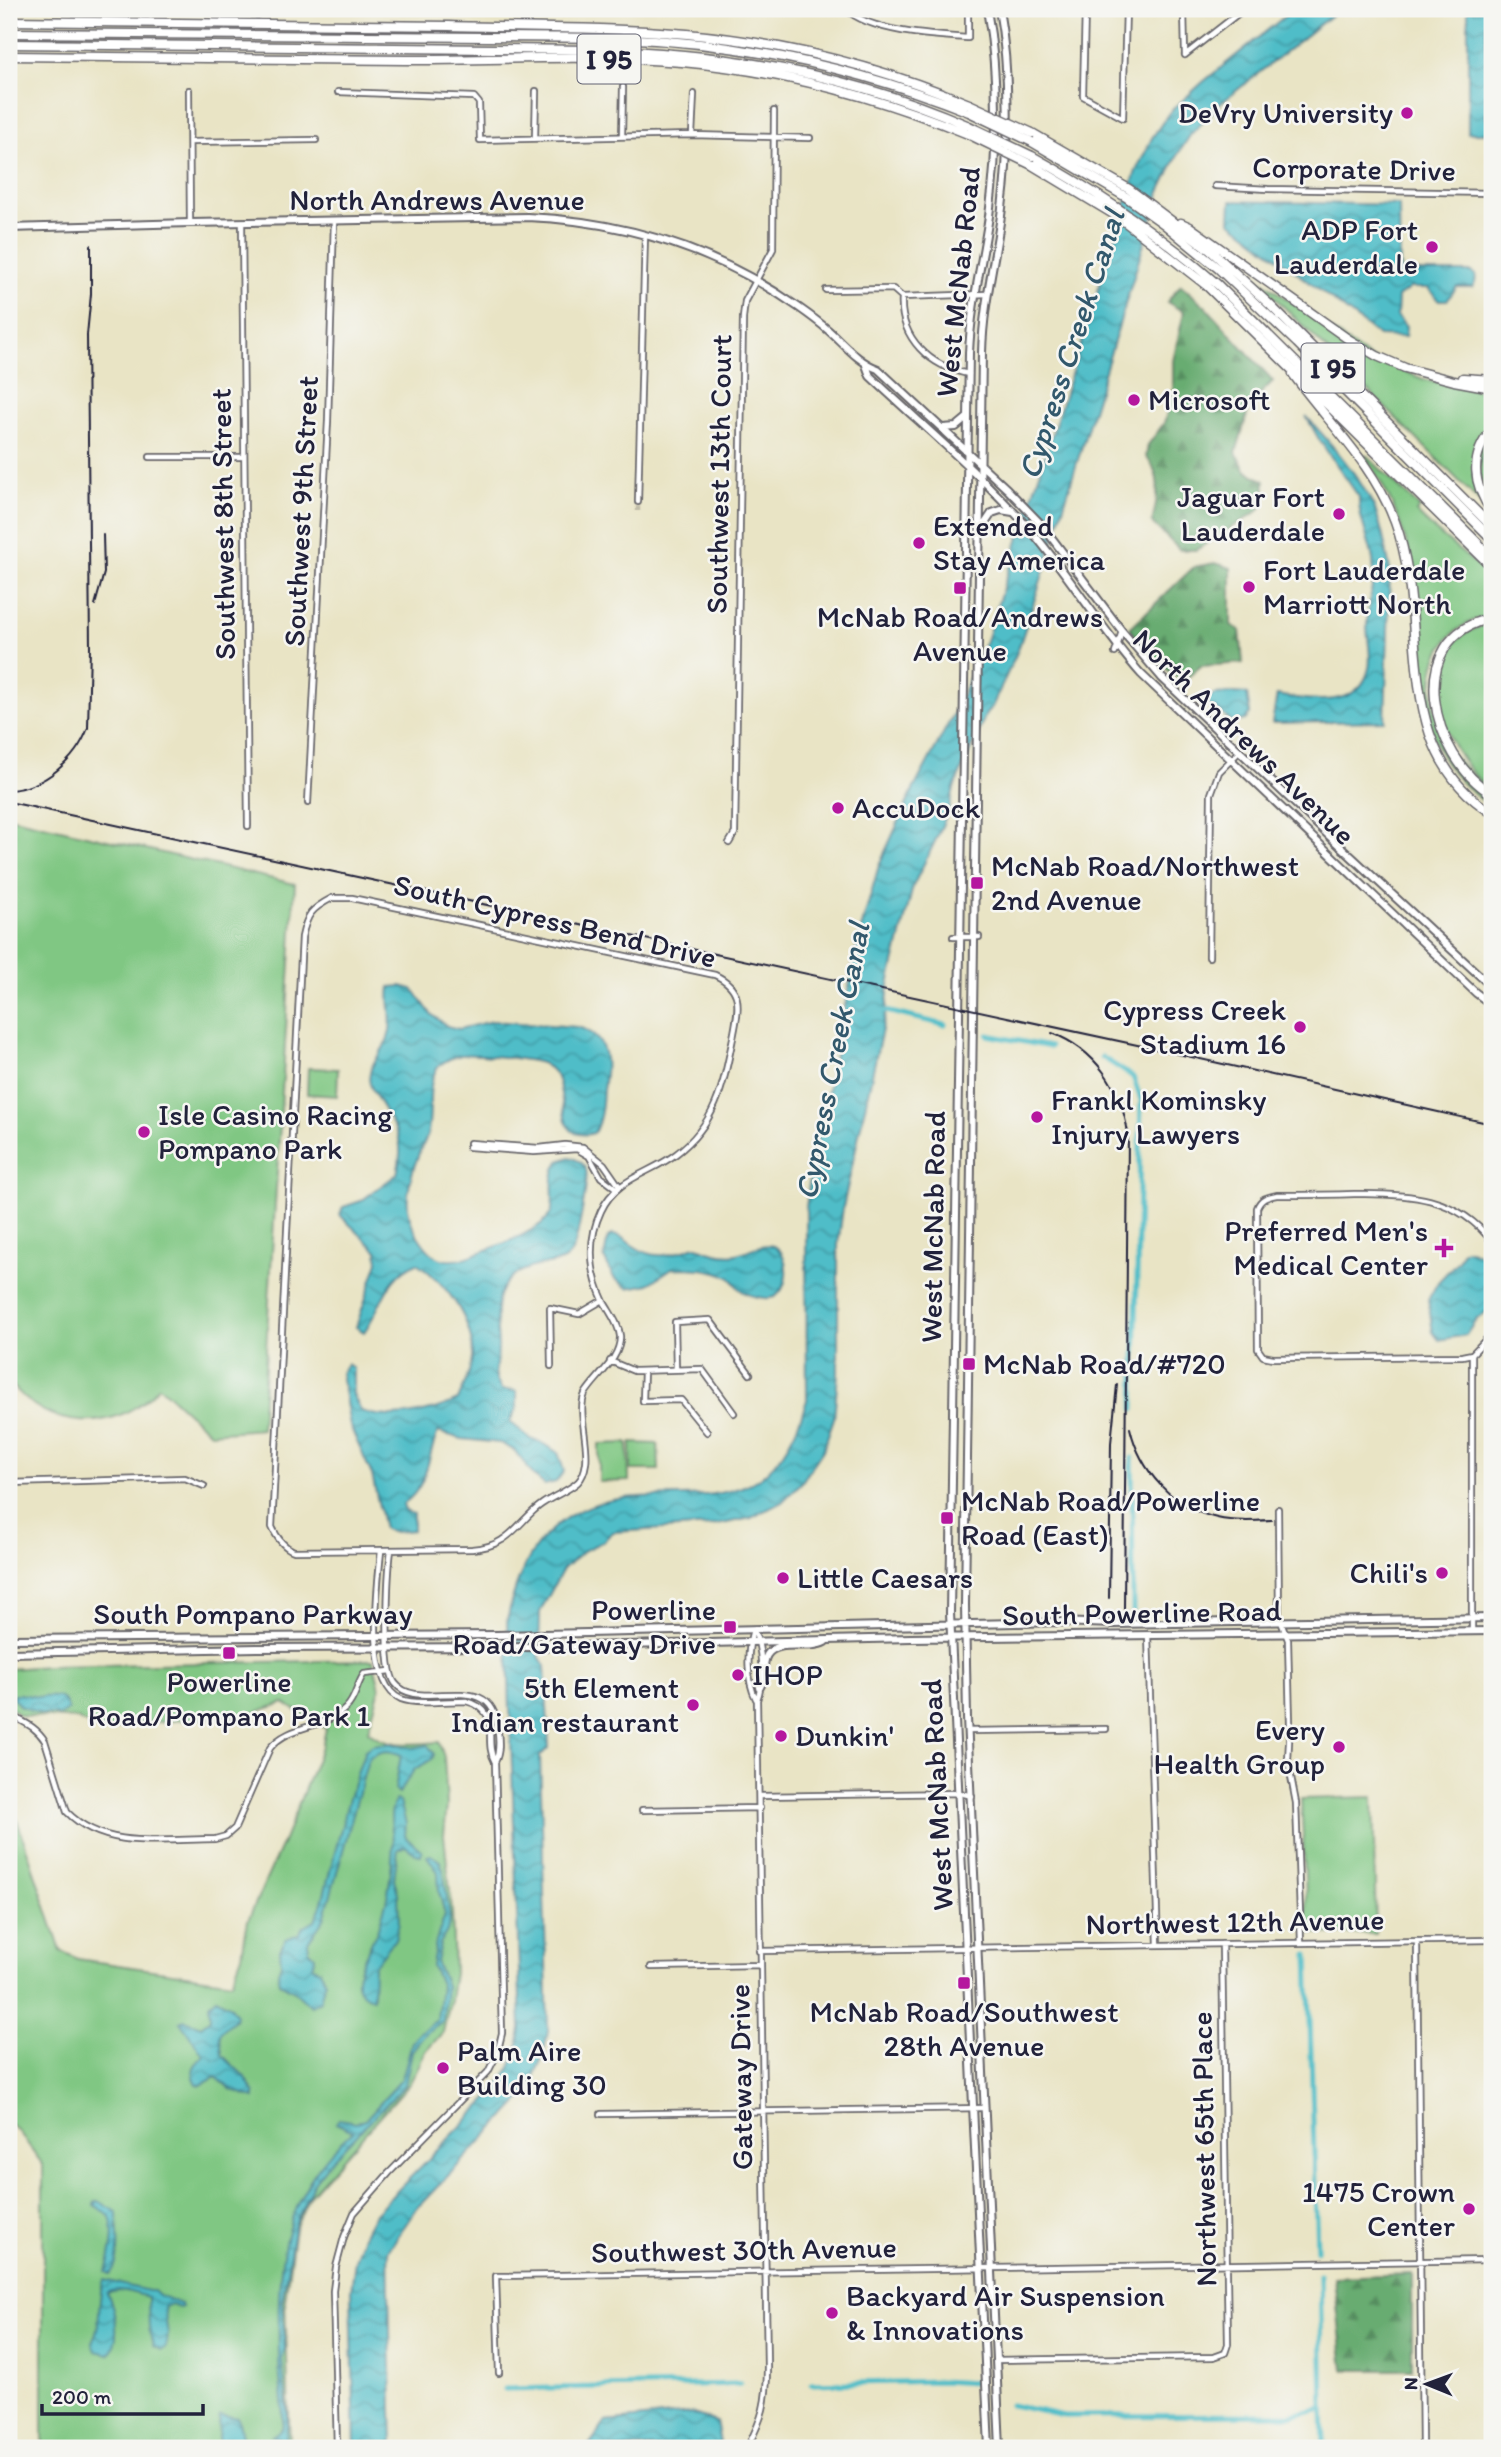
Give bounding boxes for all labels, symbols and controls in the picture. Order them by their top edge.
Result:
road number: I 95 [578,34,640,84]
place label: DeVry University [1178,94,1393,131]
marker: DeVry University [1399,105,1415,121]
street label: Corporate Drive [1252,148,1456,189]
street label: West McNab Road [927,165,988,399]
street label: North Andrews Avenue [289,181,585,218]
water label: Cypress Creek Canal [1009,202,1133,484]
place label: ADP Fort Lauderdale [1274,211,1418,282]
marker: ADP Fort Lauderdale [1424,239,1440,255]
street label: Southwest 13th Court [698,334,739,614]
road number: I 95 [1302,344,1364,392]
street label: Southwest 9th Street [275,375,326,647]
place label: Microsoft [1148,381,1271,418]
street label: Southwest 8th Street [202,388,243,660]
marker: Microsoft [1126,392,1142,408]
place label: Jaguar Fort Lauderdale [1177,478,1325,549]
marker: Jaguar Fort Lauderdale [1331,506,1347,522]
place label: Extended Stay America [933,507,1105,578]
marker: Extended Stay America [911,535,927,551]
place label: Fort Lauderdale Marriott North [1263,551,1466,622]
marker: Fort Lauderdale Marriott North [1241,579,1257,595]
marker: McNab Road/Andrews Avenue [952,580,968,596]
place label: McNab Road/Andrews Avenue [817,598,1103,669]
street label: North Andrews Avenue [1125,621,1364,853]
place label: AccuDock [852,789,981,826]
marker: AccuDock [830,800,846,816]
place label: McNab Road/Northwest 2nd Avenue [991,847,1299,918]
street label: South Cypress Bend Drive [390,865,720,976]
marker: McNab Road/Northwest 2nd Avenue [969,875,985,891]
water label: Cypress Creek Canal [787,917,878,1203]
place label: Cypress Creek Stadium 16 [1103,991,1286,1062]
marker: Cypress Creek Stadium 16 [1292,1019,1308,1035]
place label: Frankl Kominsky Injury Lawyers [1051,1081,1266,1152]
place label: Isle Casino Racing Pompano Park [158,1096,393,1167]
marker: Frankl Kominsky Injury Lawyers [1029,1109,1045,1125]
street label: West McNab Road [912,1111,953,1343]
marker: Isle Casino Racing Pompano Park [136,1124,152,1140]
place label: Preferred Men's Medical Center [1224,1212,1428,1283]
marker: Preferred Men's Medical Center [1434,1238,1454,1258]
place label: McNab Road/#720 [983,1345,1226,1382]
marker: McNab Road/#720 [961,1356,977,1372]
place label: McNab Road/Powerline Road (East) [961,1482,1260,1553]
marker: McNab Road/Powerline Road (East) [939,1510,955,1526]
place label: Chili's [1350,1554,1428,1591]
place label: Little Caesars [797,1559,973,1596]
marker: Chili's [1434,1565,1450,1581]
marker: Little Caesars [775,1570,791,1586]
place label: Powerline Road/Gateway Drive [453,1591,716,1662]
street label: South Powerline Road [1002,1592,1283,1633]
street label: South Pompano Parkway [93,1595,413,1632]
marker: Powerline Road/Gateway Drive [722,1619,738,1635]
marker: Powerline Road/Pompano Park 1 [221,1645,237,1661]
place label: IHOP [752,1656,823,1693]
place label: Powerline Road/Pompano Park 1 [88,1663,370,1734]
marker: IHOP [730,1667,746,1683]
place label: 5th Element Indian restaurant [451,1669,679,1740]
street label: West McNab Road [912,1678,961,1912]
marker: 5th Element Indian restaurant [685,1697,701,1713]
place label: Every Health Group [1154,1711,1325,1782]
place label: Dunkin' [795,1717,894,1754]
marker: Dunkin' [773,1728,789,1744]
marker: Every Health Group [1331,1739,1347,1755]
street label: Northwest 12th Avenue [1085,1900,1385,1943]
marker: McNab Road/Southwest 28th Avenue [956,1975,972,1991]
street label: Gateway Drive [720,1984,761,2170]
place label: McNab Road/Southwest 28th Avenue [810,1993,1118,2064]
street label: Northwest 65th Place [1183,2011,1224,2287]
place label: Palm Aire Building 30 [457,2032,607,2103]
marker: Palm Aire Building 30 [435,2060,451,2076]
place label: 1475 Crown Center [1302,2173,1455,2244]
marker: 1475 Crown Center [1461,2201,1477,2217]
street label: Southwest 30th Avenue [591,2228,897,2271]
place label: Backyard Air Suspension & Innovations [846,2277,1165,2348]
marker: Backyard Air Suspension & Innovations [824,2305,840,2321]
north arrow [1392,2348,1462,2418]
scale bar [42,2373,203,2417]
text: N [1399,2377,1422,2390]
text: 200 m [52,2384,112,2409]

